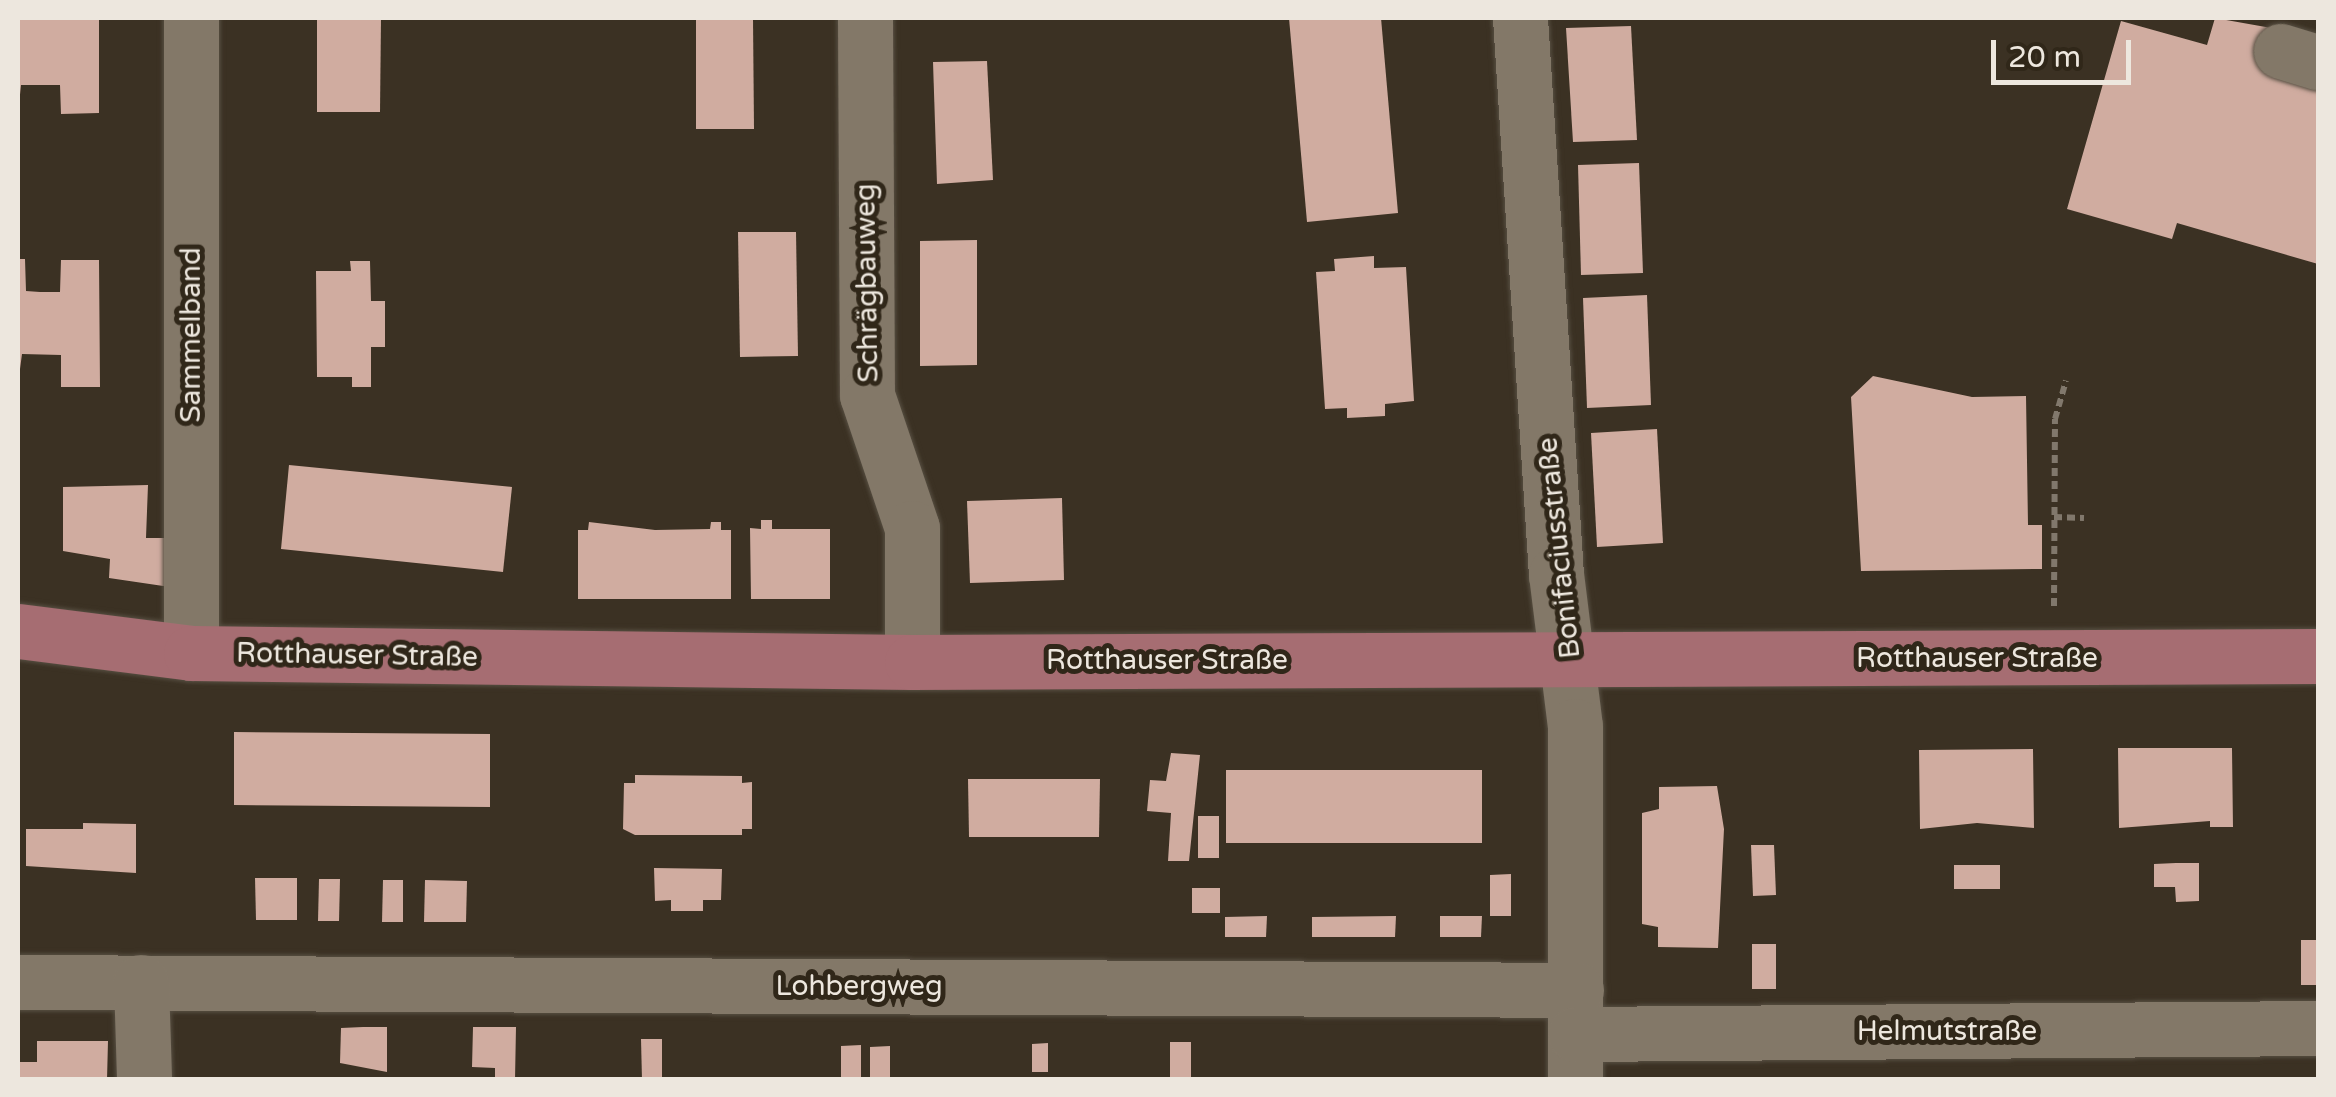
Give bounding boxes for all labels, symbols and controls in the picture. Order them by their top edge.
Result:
scale bar [1996,20,2136,82]
text: 20 m [2008,39,2081,76]
street label: Schrägbauweg [848,183,886,383]
street label: Sammelband [174,247,208,423]
street label: Bonifaciusstraße [1531,436,1587,660]
street label: Rotthauser Straße [236,636,478,674]
street label: Rotthauser Straße [1856,641,2098,675]
street label: Rotthauser Straße [1046,643,1288,677]
street label: Lohbergweg [775,969,943,1003]
street label: Helmutstraße [1857,1014,2037,1048]

